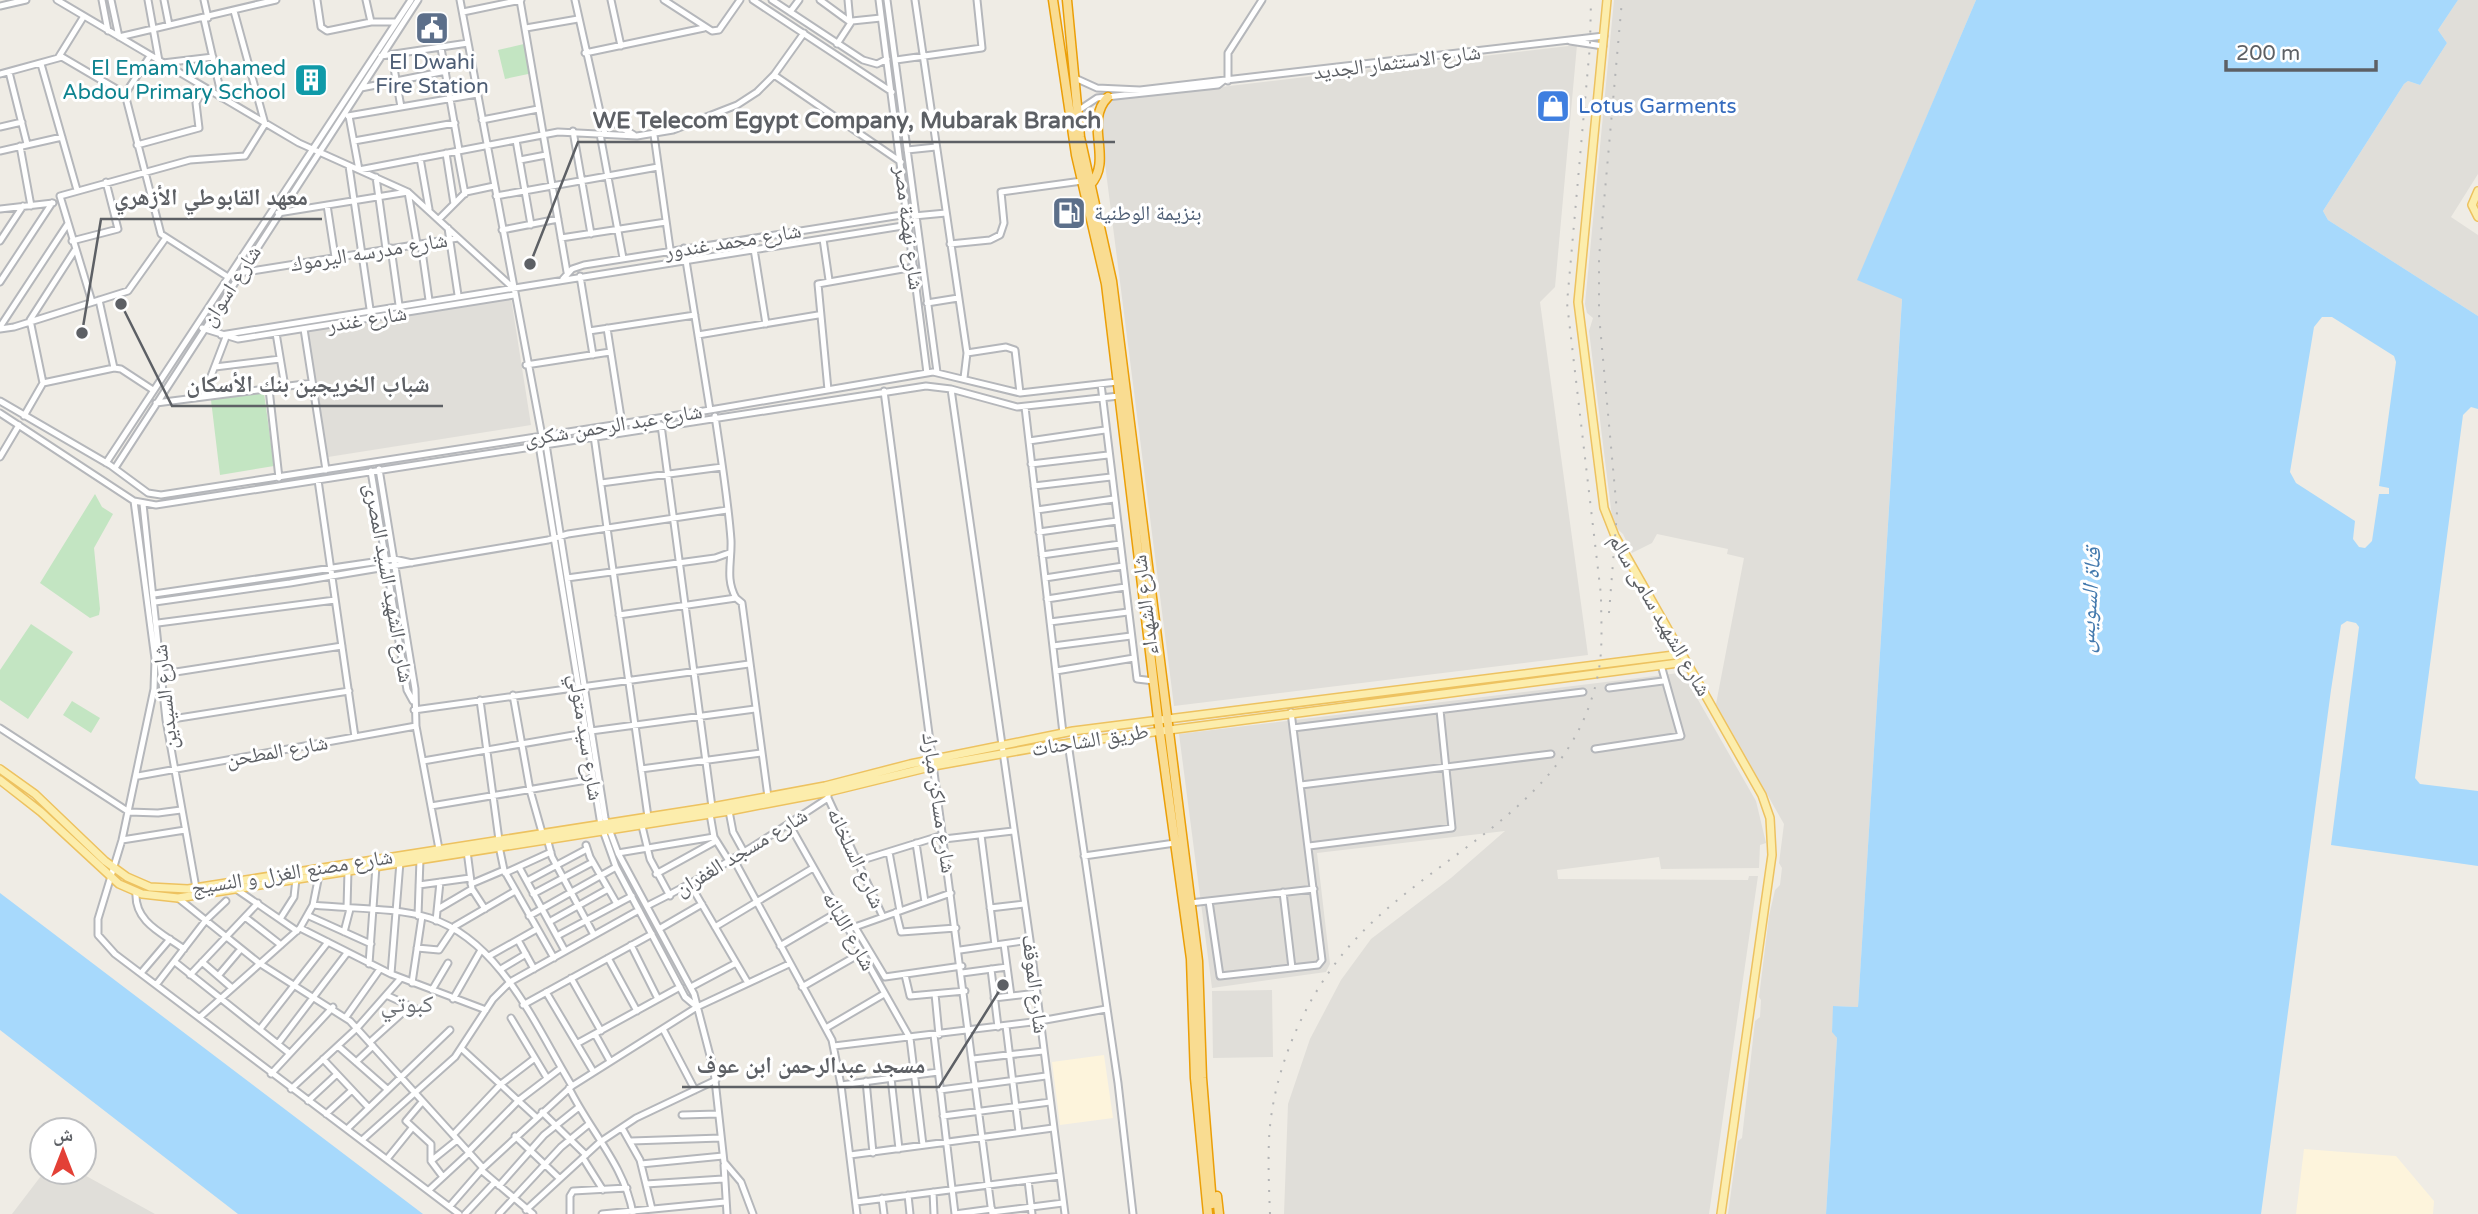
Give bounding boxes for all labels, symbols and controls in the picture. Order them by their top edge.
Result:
public building icon: El Dwahi Fire Station [413,9,451,47]
scale bar [2226,28,2376,72]
street label: شارع الاستثمار الجديد [1312,40,1482,85]
text: 200 m [2236,41,2300,66]
place label: El Dwahi Fire Station [375,50,489,99]
place label: El Emam Mohamed Abdou Primary School [62,56,286,105]
building icon: El Emam Mohamed Abdou Primary School [292,61,330,99]
shop icon: Lotus Garments [1534,87,1572,125]
place label: Lotus Garments [1578,94,1737,119]
callout: WE Telecom Egypt Company, Mubarak Branch [578,98,1115,142]
text: WE Telecom Egypt Company, Mubarak Branch [593,107,1101,135]
street label: شارع نهضة مصر [888,164,929,292]
callout: معهد القابوطي الأزهري [101,175,322,219]
text: معهد القابوطي الأزهري [114,184,308,216]
fuel station icon: بنزيمة الوطنية [1050,194,1088,232]
place label: بنزيمة الوطنية [1094,201,1202,226]
street label: شارع محمد غندور [662,218,803,265]
street label: شارع مدرسه اليرموك [289,228,449,277]
street label: شارع اسوان [196,241,267,331]
street label: شارع غندر [325,301,409,338]
callout: شباب الخريجين بنك الأسكان [172,362,443,406]
text: شباب الخريجين بنك الأسكان [186,371,430,399]
street label: شارع عبد الرحمن شكرى [522,399,704,452]
street label: شارع الشهيد السيد المصرى [359,481,418,685]
street label: شارع الشهيد سامى سالم [1602,530,1716,701]
water label: قناة السويس [2072,543,2108,654]
street label: شارع الشهداء [1127,553,1164,657]
street label: شارع السيدين [148,643,183,751]
street label: شارع سيد متولي [560,672,608,803]
street label: طريق الشاحنات [1030,719,1150,762]
street label: شارع المطحن [224,730,330,773]
street label: شارع مساكن مبارك [916,731,961,875]
street label: شارع مسجد الغفران [670,803,812,902]
street label: شارع السلخانه [821,804,890,913]
street label: شارع مصنع الغزل و النسيج [189,844,395,901]
street label: شارع اللبانه [817,887,881,975]
street label: شارع الموقف [1016,933,1053,1035]
district label: كبوتي [381,990,433,1023]
callout: مسجد عبدالرحمن ابن عوف [682,1043,939,1087]
text: مسجد عبدالرحمن ابن عوف [697,1052,925,1080]
north arrow [28,1116,98,1186]
text: ش [53,1124,73,1146]

